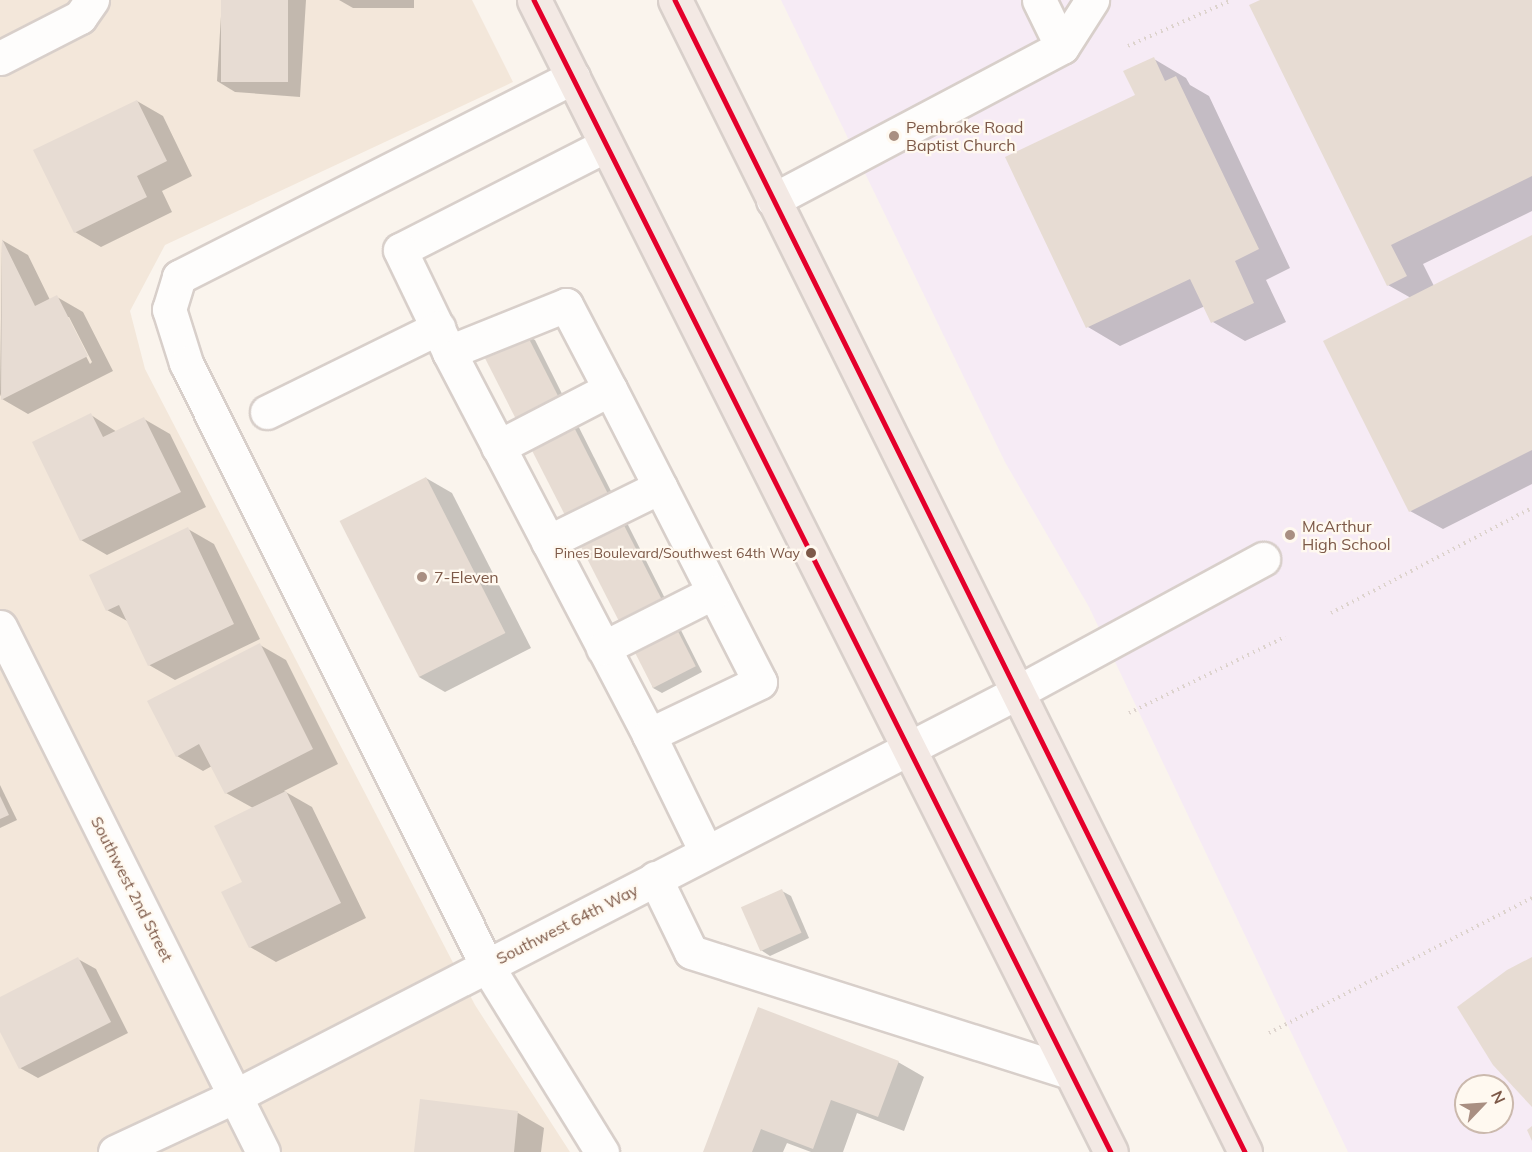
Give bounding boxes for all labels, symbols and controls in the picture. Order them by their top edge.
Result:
place label: Pembroke Road Baptist Church [906,117,1023,155]
marker: Pembroke Road Baptist Church [887,129,901,143]
place label: McArthur High School [1302,516,1391,554]
marker: McArthur High School [1283,528,1297,542]
place label: Pines Boulevard/Southwest 64th Way [555,545,800,561]
marker: Pines Boulevard/Southwest 64th Way [805,547,817,559]
place label: 7-Eleven [434,567,499,587]
marker: 7-Eleven [415,570,429,584]
street label: Southwest 2nd Street [87,813,177,965]
street label: Southwest 64th Way [493,880,641,968]
north arrow [1454,1074,1514,1134]
text: N [1487,1088,1510,1107]

